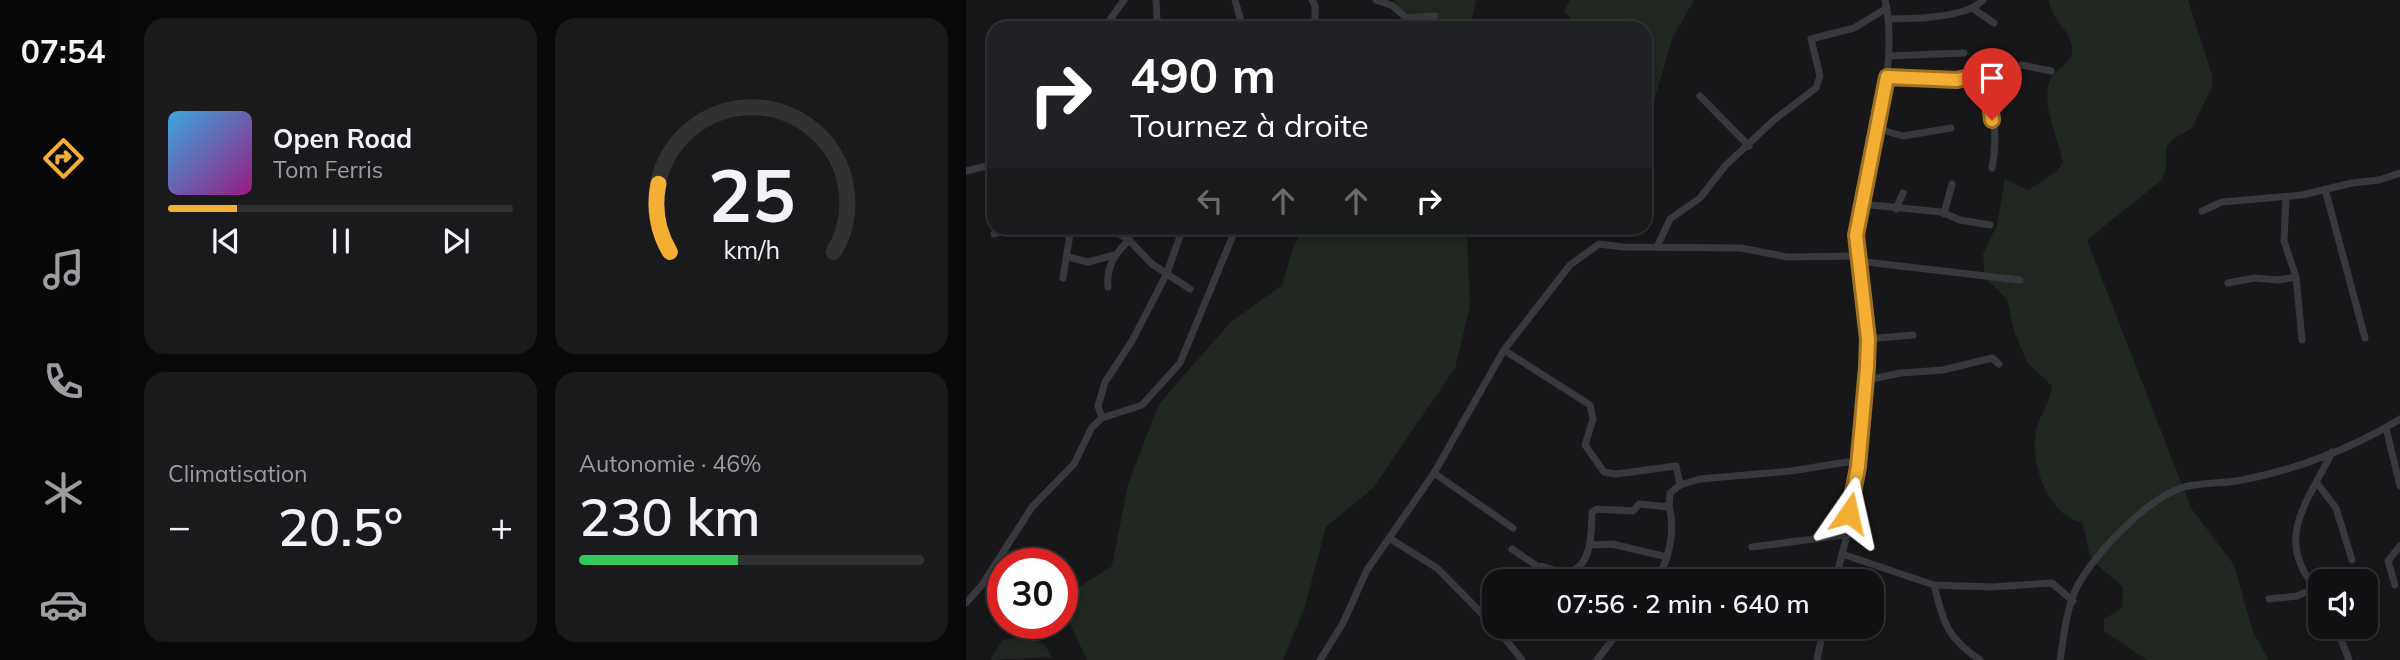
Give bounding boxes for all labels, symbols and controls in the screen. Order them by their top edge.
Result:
text: 07:54 [21,31,105,71]
text: 490 m [1130,44,1276,105]
pin [1962,48,2022,120]
icon: right [1015,49,1106,140]
icon: arrive [1973,59,2011,97]
text: Tournez à droite [1130,105,1369,145]
text: Open Road [273,122,412,155]
icon: directions [39,134,88,183]
text: 25 [708,149,795,240]
text: Tom Ferris [273,155,383,184]
icon: left [1191,182,1229,220]
icon: ahead [1264,182,1302,220]
icon: ahead [1337,182,1375,220]
icon: right [1410,182,1448,220]
icon: previous [207,222,245,260]
icon: pause [322,222,360,260]
icon: next [437,222,475,260]
text: km/h [723,234,780,265]
icon: music [39,245,88,294]
icon: phone [39,357,88,406]
text: Autonomie · 46% [579,449,762,478]
text: Climatisation [168,459,308,488]
icon: climate [39,468,88,517]
position arrow [1812,476,1886,550]
text: 230 km [579,484,760,549]
text: 20.5° [278,494,403,559]
text: − [168,502,191,550]
text: + [490,502,513,550]
speed limit sign: 30 [987,548,1078,639]
map controls [2308,569,2378,639]
button: sound [2308,569,2378,639]
icon: car [39,580,88,629]
text: 07:56 · 2 min · 640 m [1556,587,1810,620]

